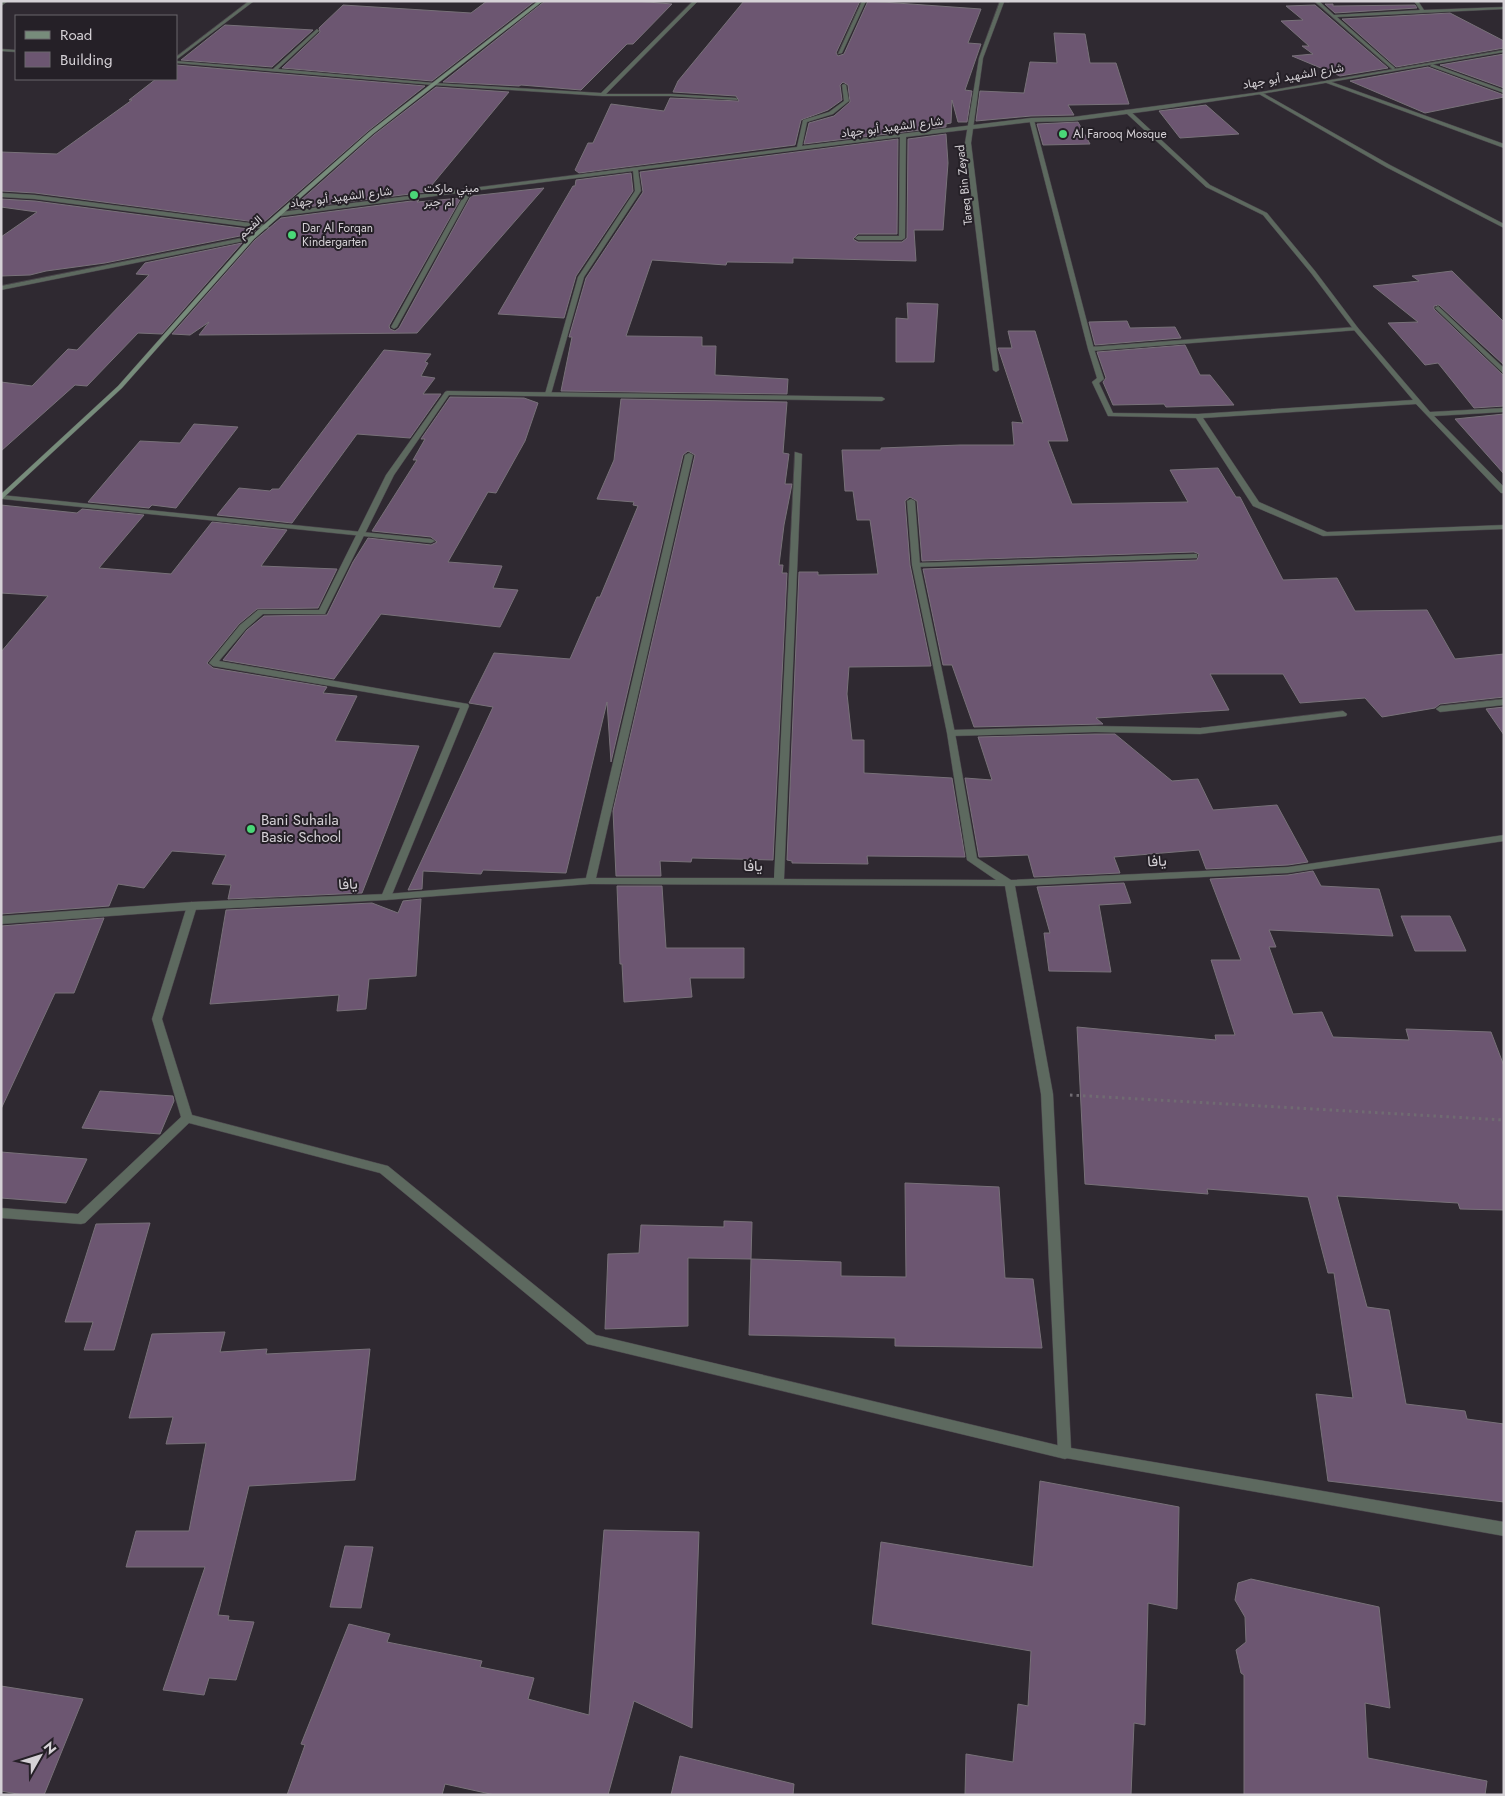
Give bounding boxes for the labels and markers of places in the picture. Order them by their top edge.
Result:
place label: Al Farooq Mosque [1073,125,1167,143]
marker: Al Farooq Mosque [1057,128,1069,140]
place label: ميني ماركت ام جبر [423,179,479,211]
marker: ميني ماركت ام جبر [408,189,420,201]
place label: Dar Al Forqan Kindergarten [302,219,373,251]
marker: Dar Al Forqan Kindergarten [286,229,298,241]
place label: Bani Suhaila Basic School [261,809,341,848]
marker: Bani Suhaila Basic School [245,823,257,835]

